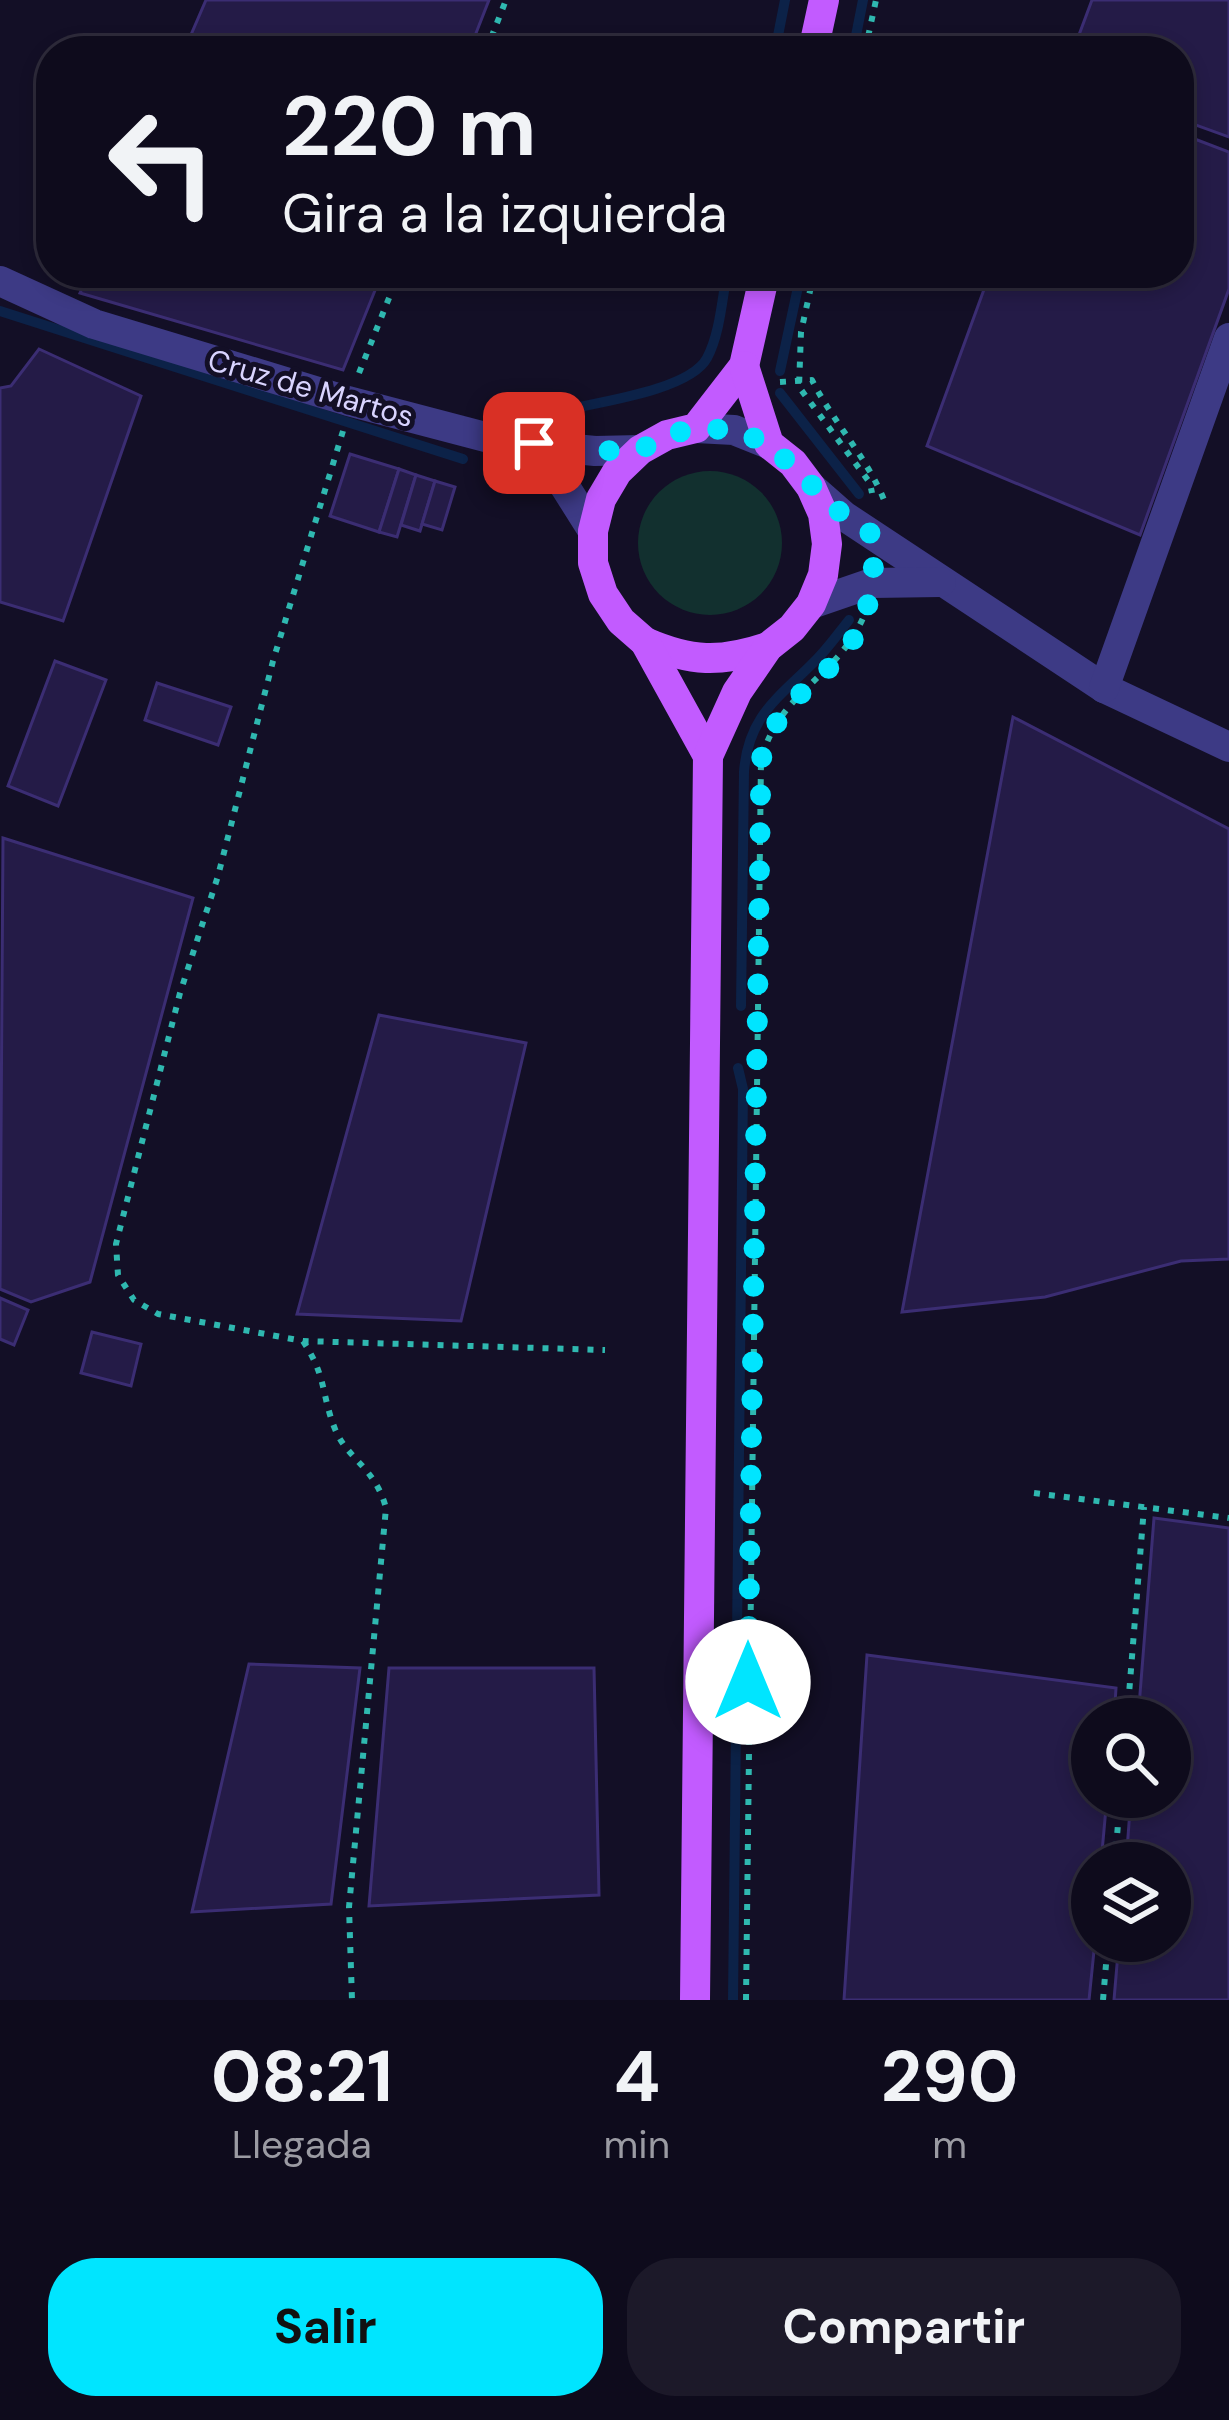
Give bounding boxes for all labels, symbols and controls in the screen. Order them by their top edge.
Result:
text: 220 m [282,72,537,181]
icon: left [84,84,240,240]
text: Gira a la izquierda [282,178,727,249]
street label: Cruz de Martos [204,340,418,436]
pin [483,392,585,494]
icon: arrive [501,410,567,476]
position arrow [685,1619,811,1745]
map controls [1071,1698,1191,1962]
button: search [1071,1698,1191,1818]
button: layers [1071,1842,1191,1962]
text: 08:21 [211,2030,393,2123]
text: 4 [613,2030,660,2123]
text: 290 [881,2030,1018,2123]
text: Llegada [232,2119,372,2170]
text: min [604,2119,670,2170]
text: m [932,2119,967,2170]
button: Salir [48,2258,603,2396]
button: Compartir [627,2258,1181,2396]

